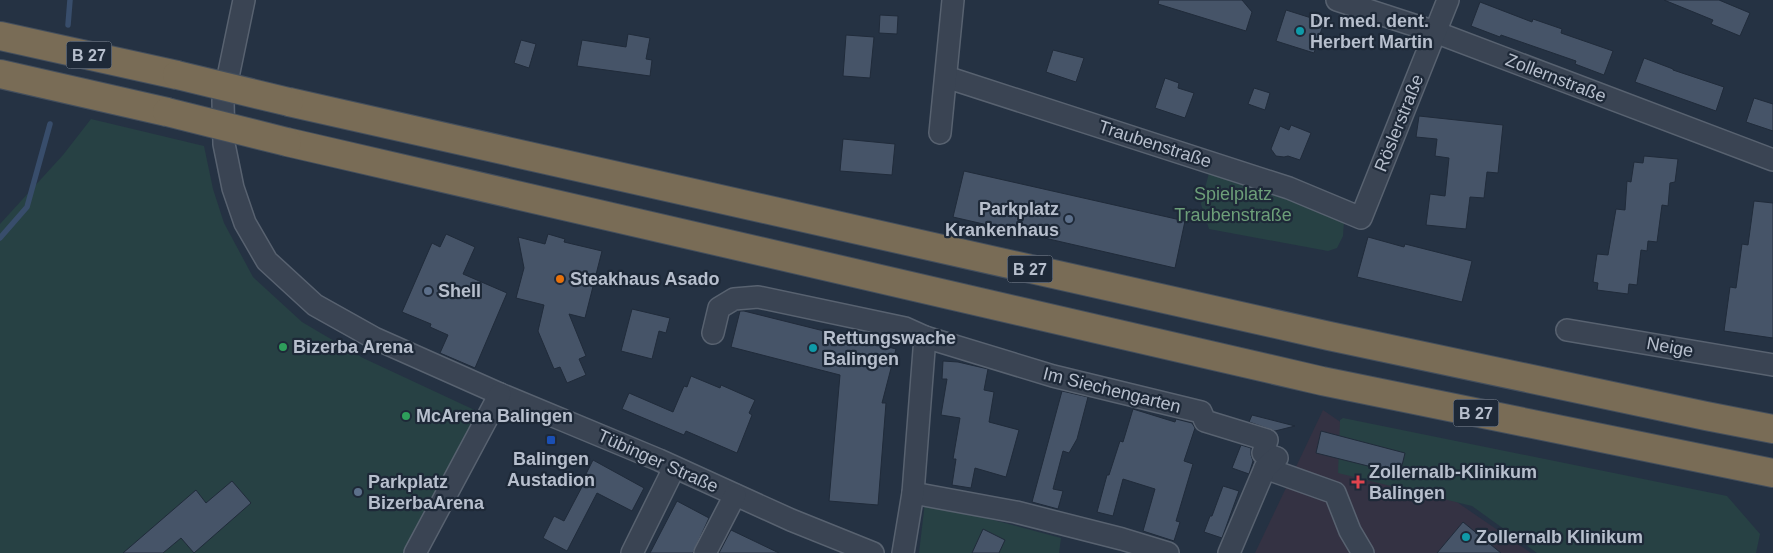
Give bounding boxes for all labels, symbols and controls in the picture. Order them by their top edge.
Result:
place label: Dr. med. dent. Herbert Martin [1310,11,1433,52]
marker: Dr. med. dent. Herbert Martin [1294,25,1306,37]
road number: B 27 [66,42,112,68]
street label: Zollernstraße [1503,50,1609,106]
street label: Röslerstraße [1370,71,1428,175]
street label: Traubenstraße [1096,116,1214,172]
park label: Spielplatz Traubenstraße [1174,184,1292,225]
place label: Parkplatz Krankenhaus [945,199,1059,240]
marker: Parkplatz Krankenhaus [1063,213,1075,225]
road number: B 27 [1008,255,1052,282]
place label: Steakhaus Asado [570,269,719,289]
marker: Steakhaus Asado [554,273,566,285]
place label: Shell [438,281,481,301]
marker: Shell [422,285,434,297]
place label: Rettungswache Balingen [823,328,956,369]
street label: Neige [1645,333,1695,361]
place label: Bizerba Arena [293,337,414,357]
marker: Bizerba Arena [277,341,289,353]
marker: Rettungswache Balingen [807,342,819,354]
street label: Im Siechengarten [1041,363,1183,417]
road number: B 27 [1454,399,1498,426]
place label: McArena Balingen [416,406,573,426]
marker: McArena Balingen [400,410,412,422]
street label: Tübinger Straße [595,425,721,497]
marker: Balingen Austadion [545,434,557,446]
place label: Balingen Austadion [507,449,595,490]
place label: Zollernalb-Klinikum Balingen [1369,462,1537,503]
place label: Parkplatz BizerbaArena [368,472,485,513]
marker: Zollernalb-Klinikum Balingen [1351,475,1365,489]
marker: Parkplatz BizerbaArena [352,486,364,498]
place label: Zollernalb Klinikum [1476,527,1643,547]
marker: Zollernalb Klinikum [1460,531,1472,543]

